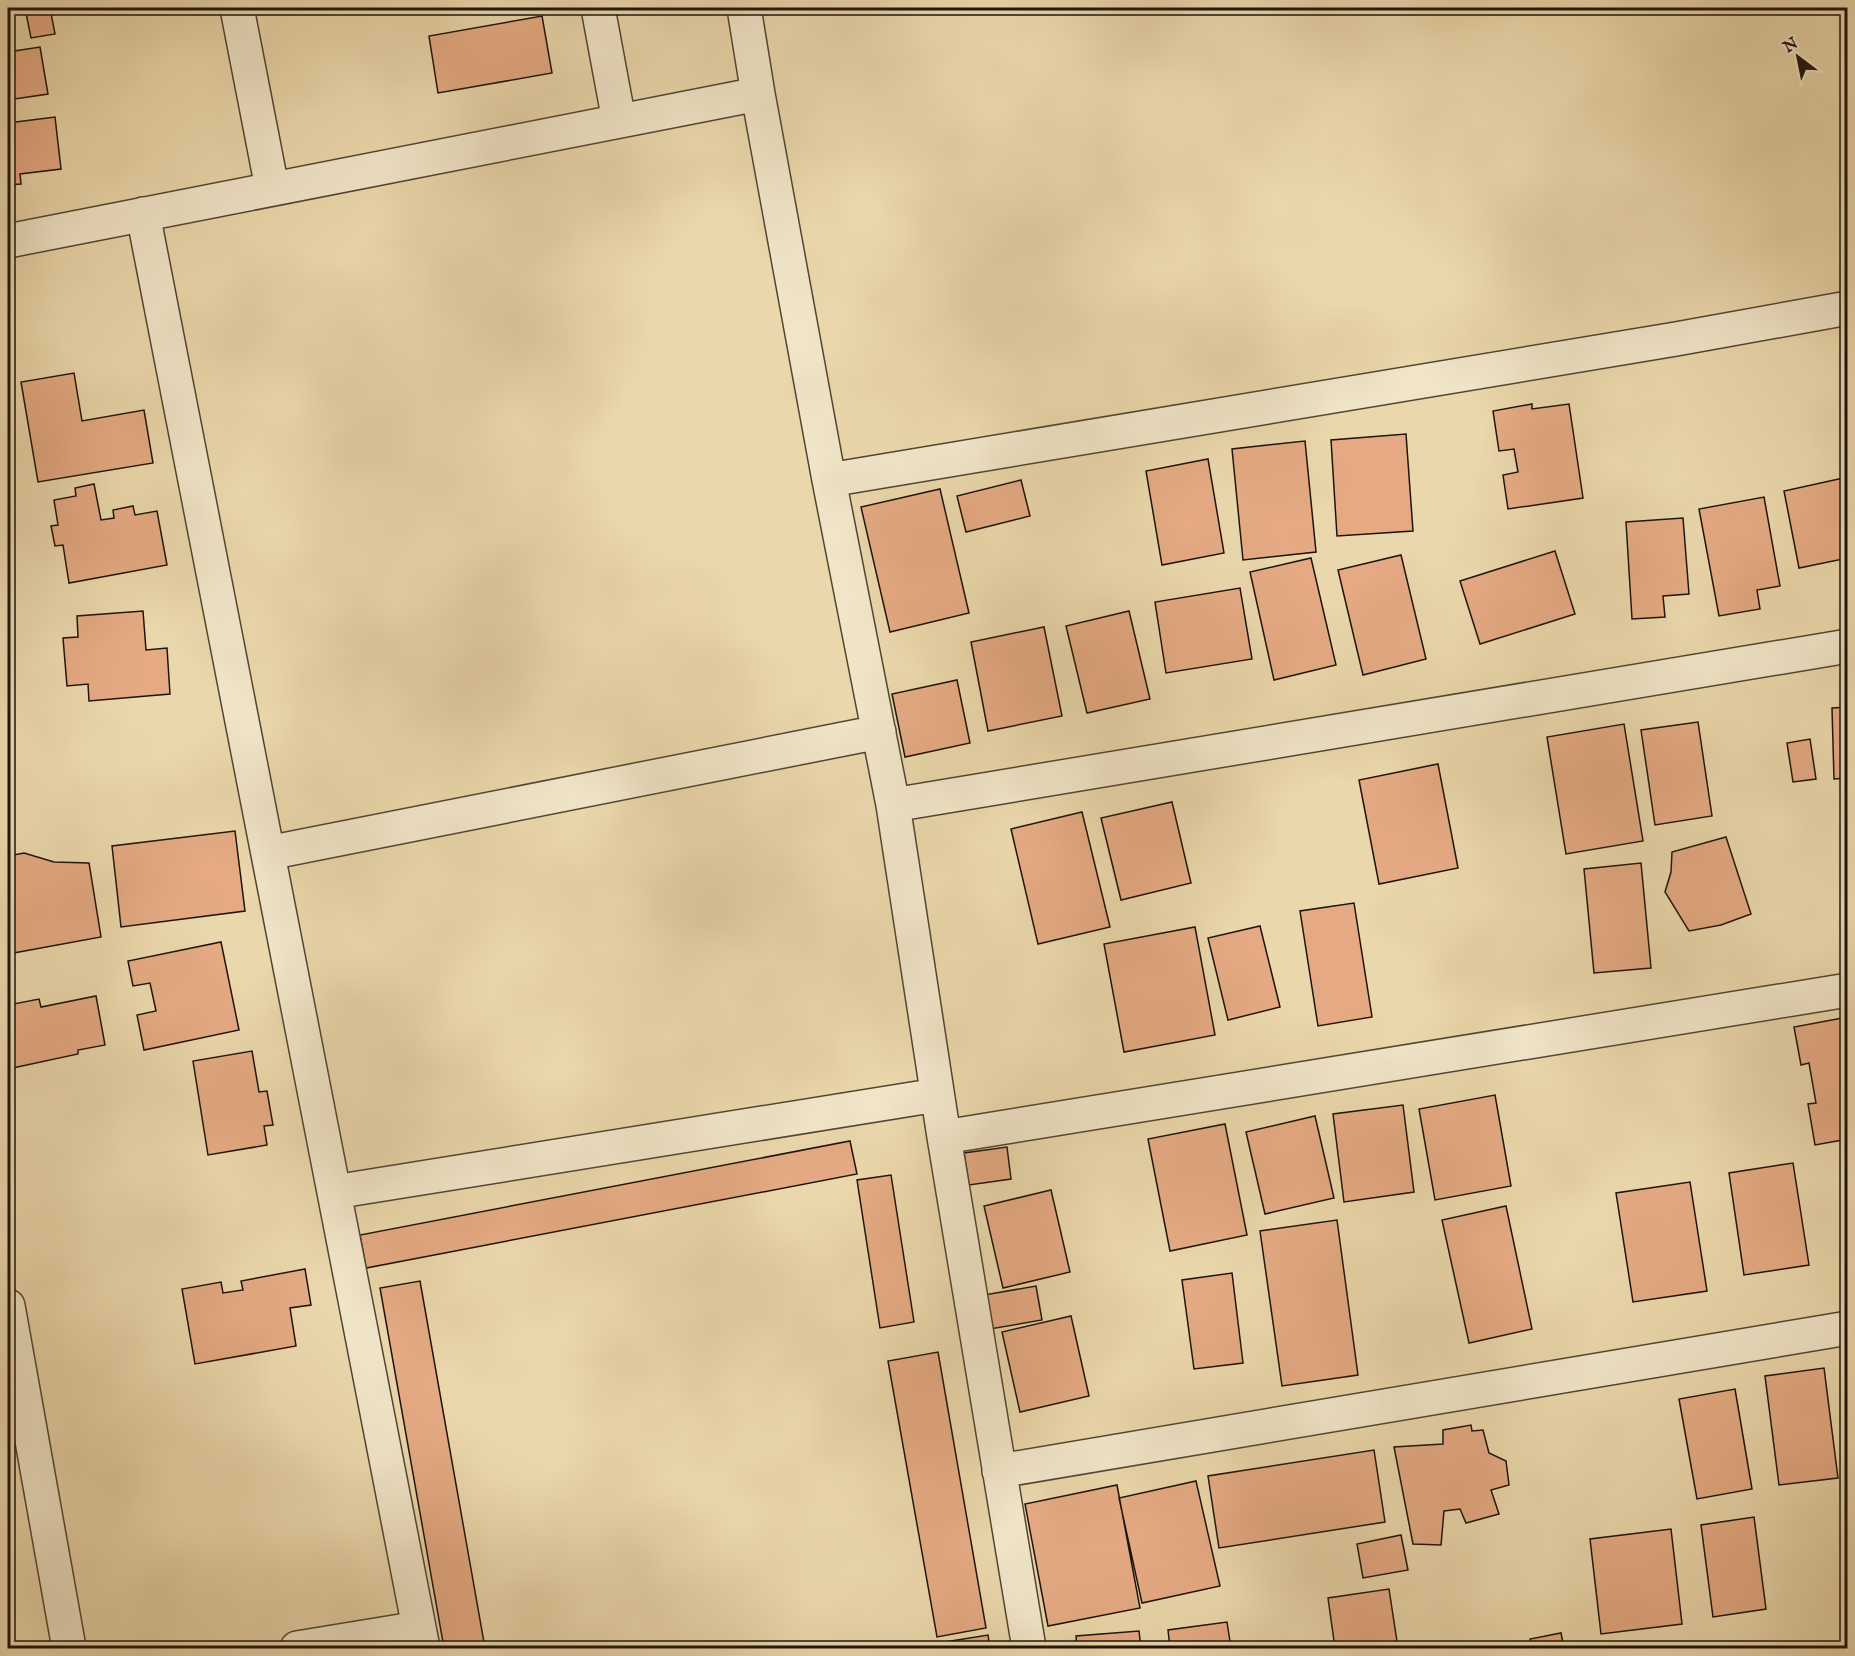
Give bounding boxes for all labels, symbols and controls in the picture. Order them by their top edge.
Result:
north arrow [1768,27,1828,87]
text: N [1779,34,1802,59]

